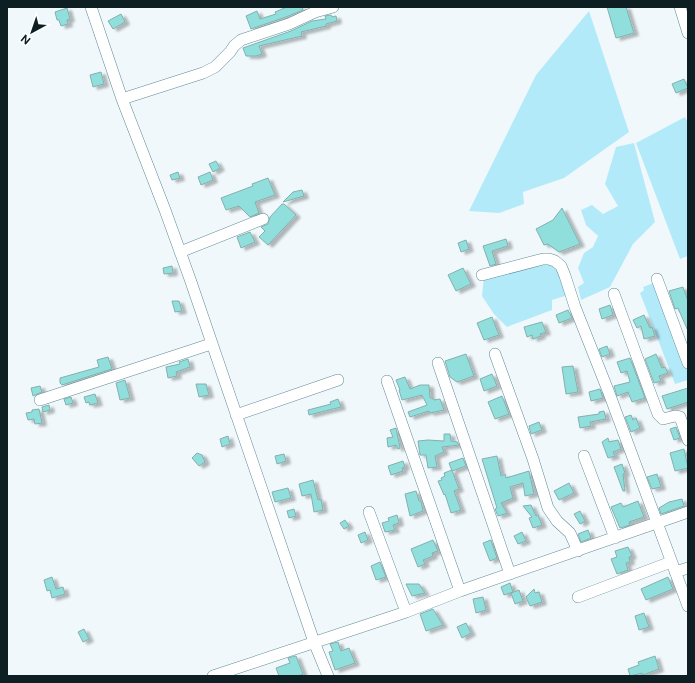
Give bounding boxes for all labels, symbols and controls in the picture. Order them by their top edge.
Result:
north arrow [12,12,52,52]
text: N [18,32,33,47]

